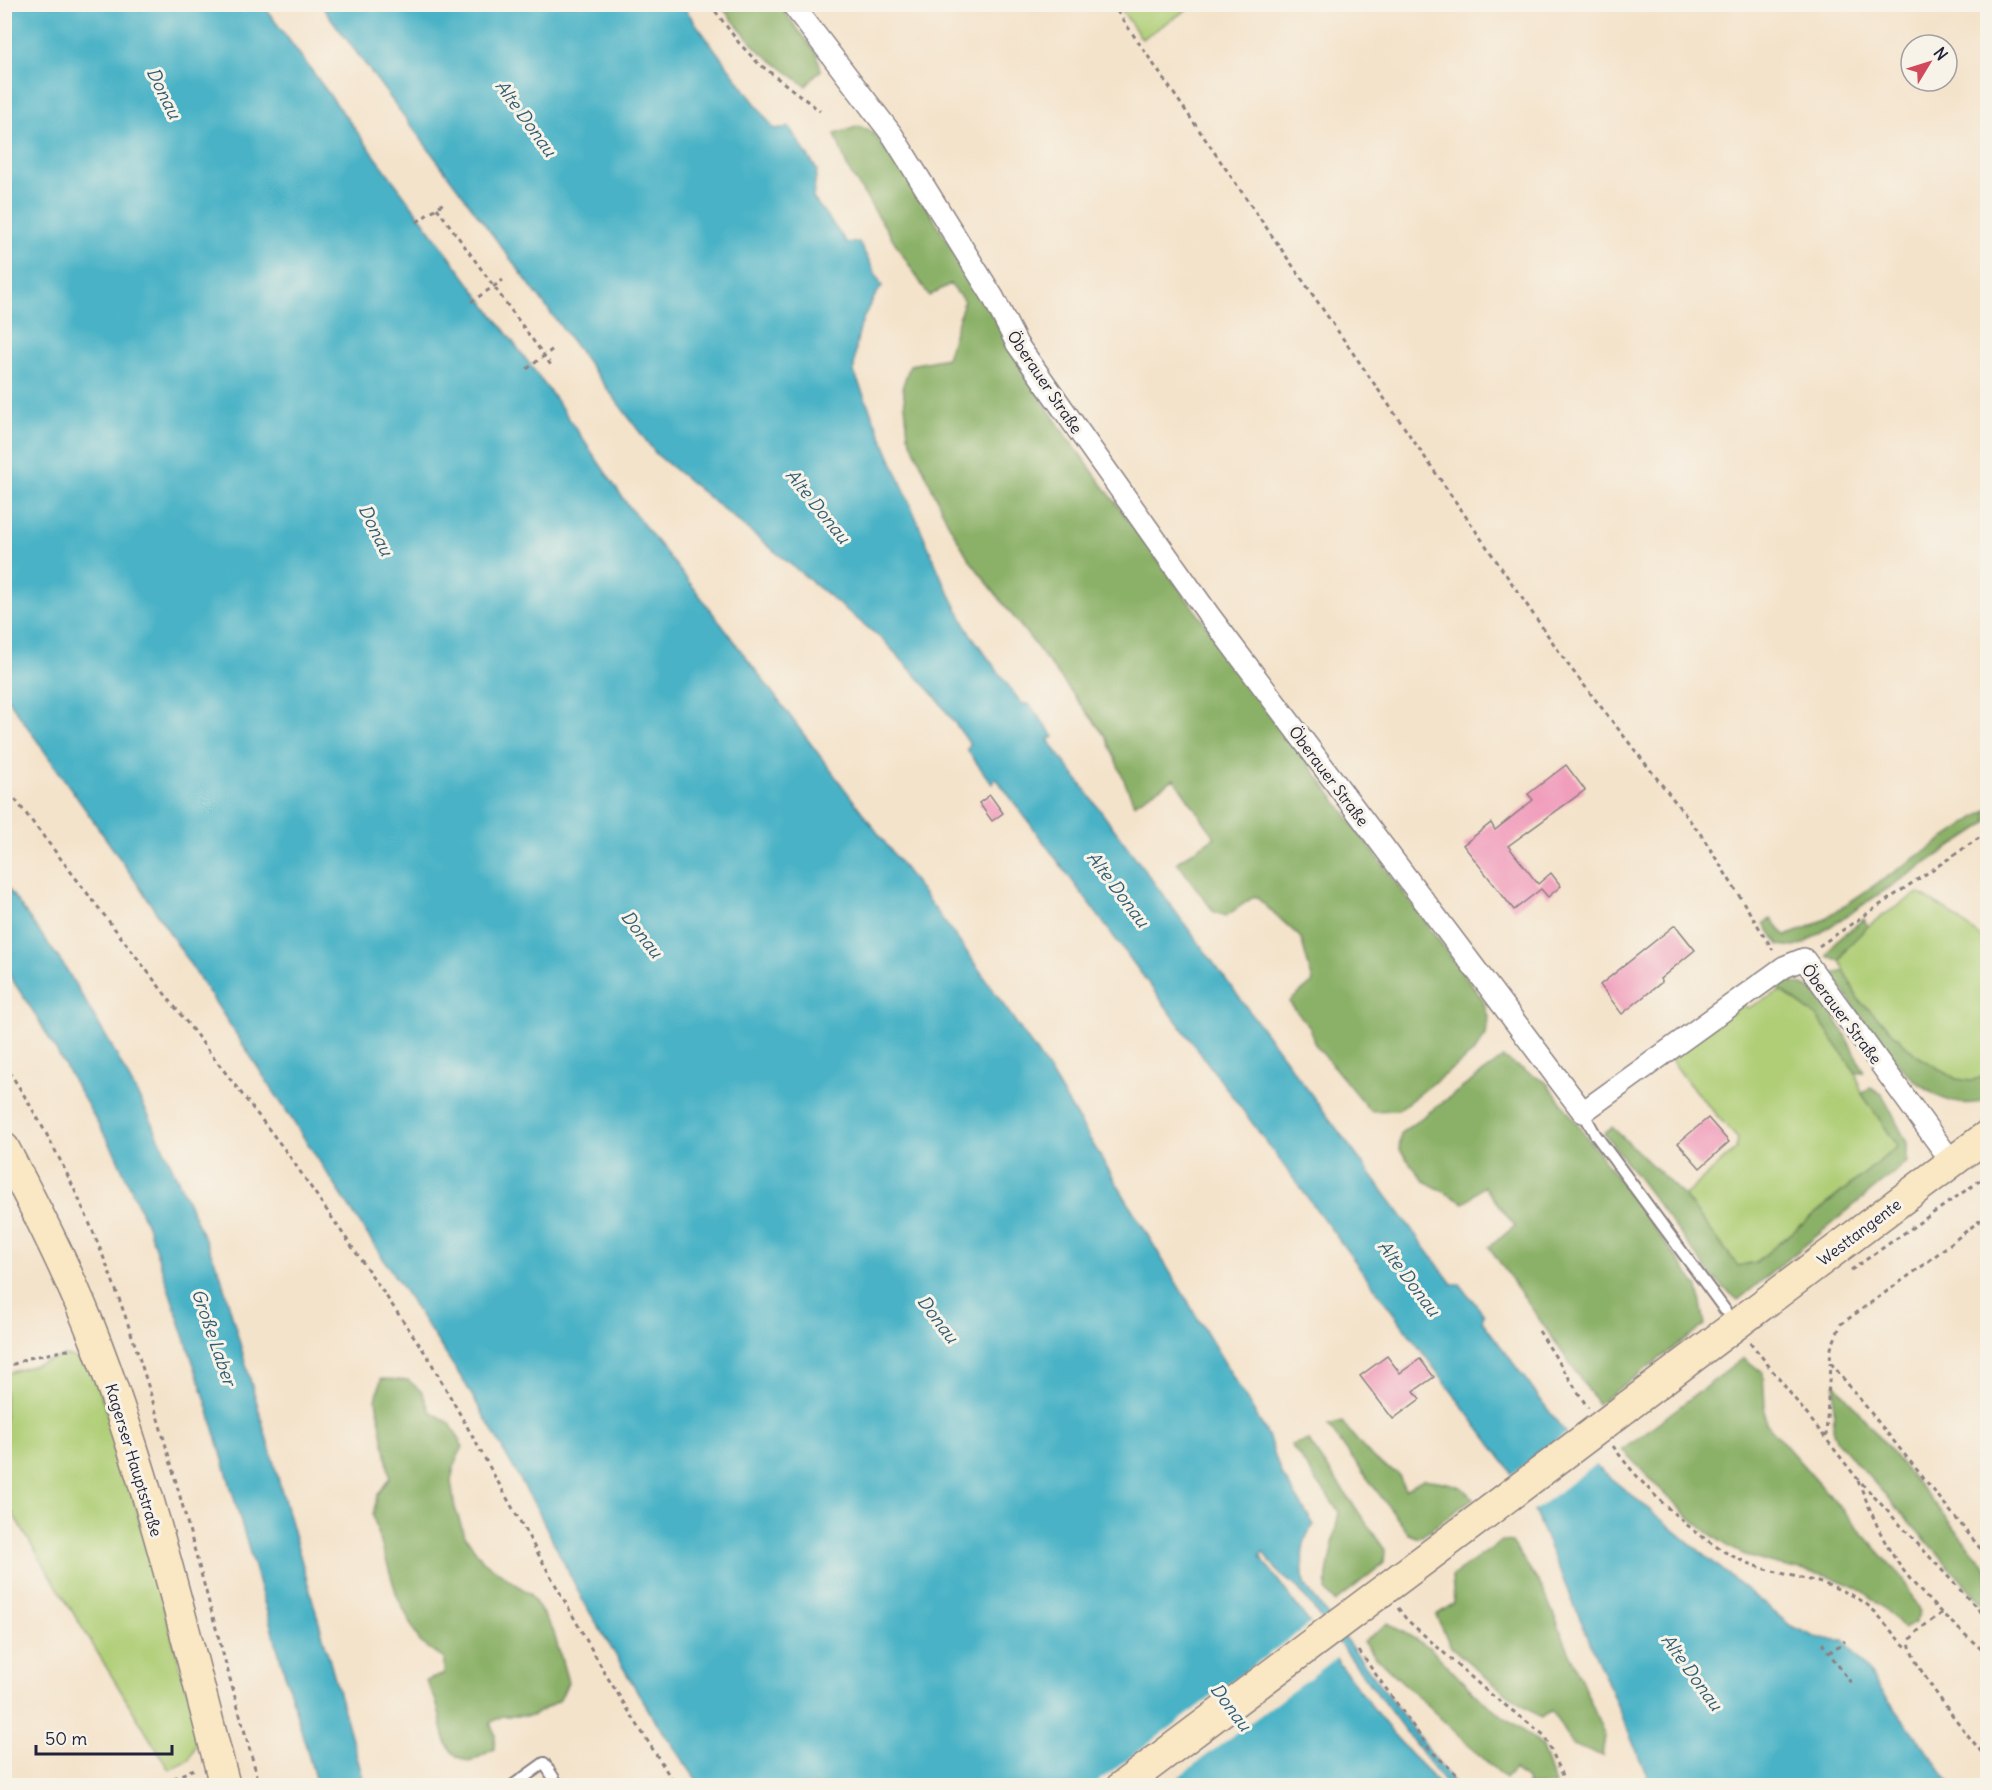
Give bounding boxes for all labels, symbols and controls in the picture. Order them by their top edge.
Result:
north arrow [1899,33,1959,93]
text: N [1930,43,1952,64]
water label: Donau [142,64,187,124]
water label: Alte Donau [490,75,562,162]
street label: Öberauer Straße [1003,327,1087,437]
water label: Alte Donau [781,464,856,549]
water label: Donau [354,501,399,561]
street label: Öberauer Straße [1285,722,1373,830]
water label: Alte Donau [1082,846,1155,933]
water label: Donau [616,906,669,964]
street label: Öberauer Straße [1798,960,1886,1068]
street label: Westtangente [1813,1194,1905,1270]
water label: Alte Donau [1373,1235,1446,1322]
water label: Große Laber [187,1286,242,1391]
water label: Donau [913,1291,964,1349]
street label: Kagerser Hauptstraße [101,1381,167,1539]
water label: Alte Donau [1656,1629,1728,1716]
water label: Donau [1206,1679,1257,1737]
scale bar [36,1718,172,1756]
text: 50 m [45,1727,87,1750]

